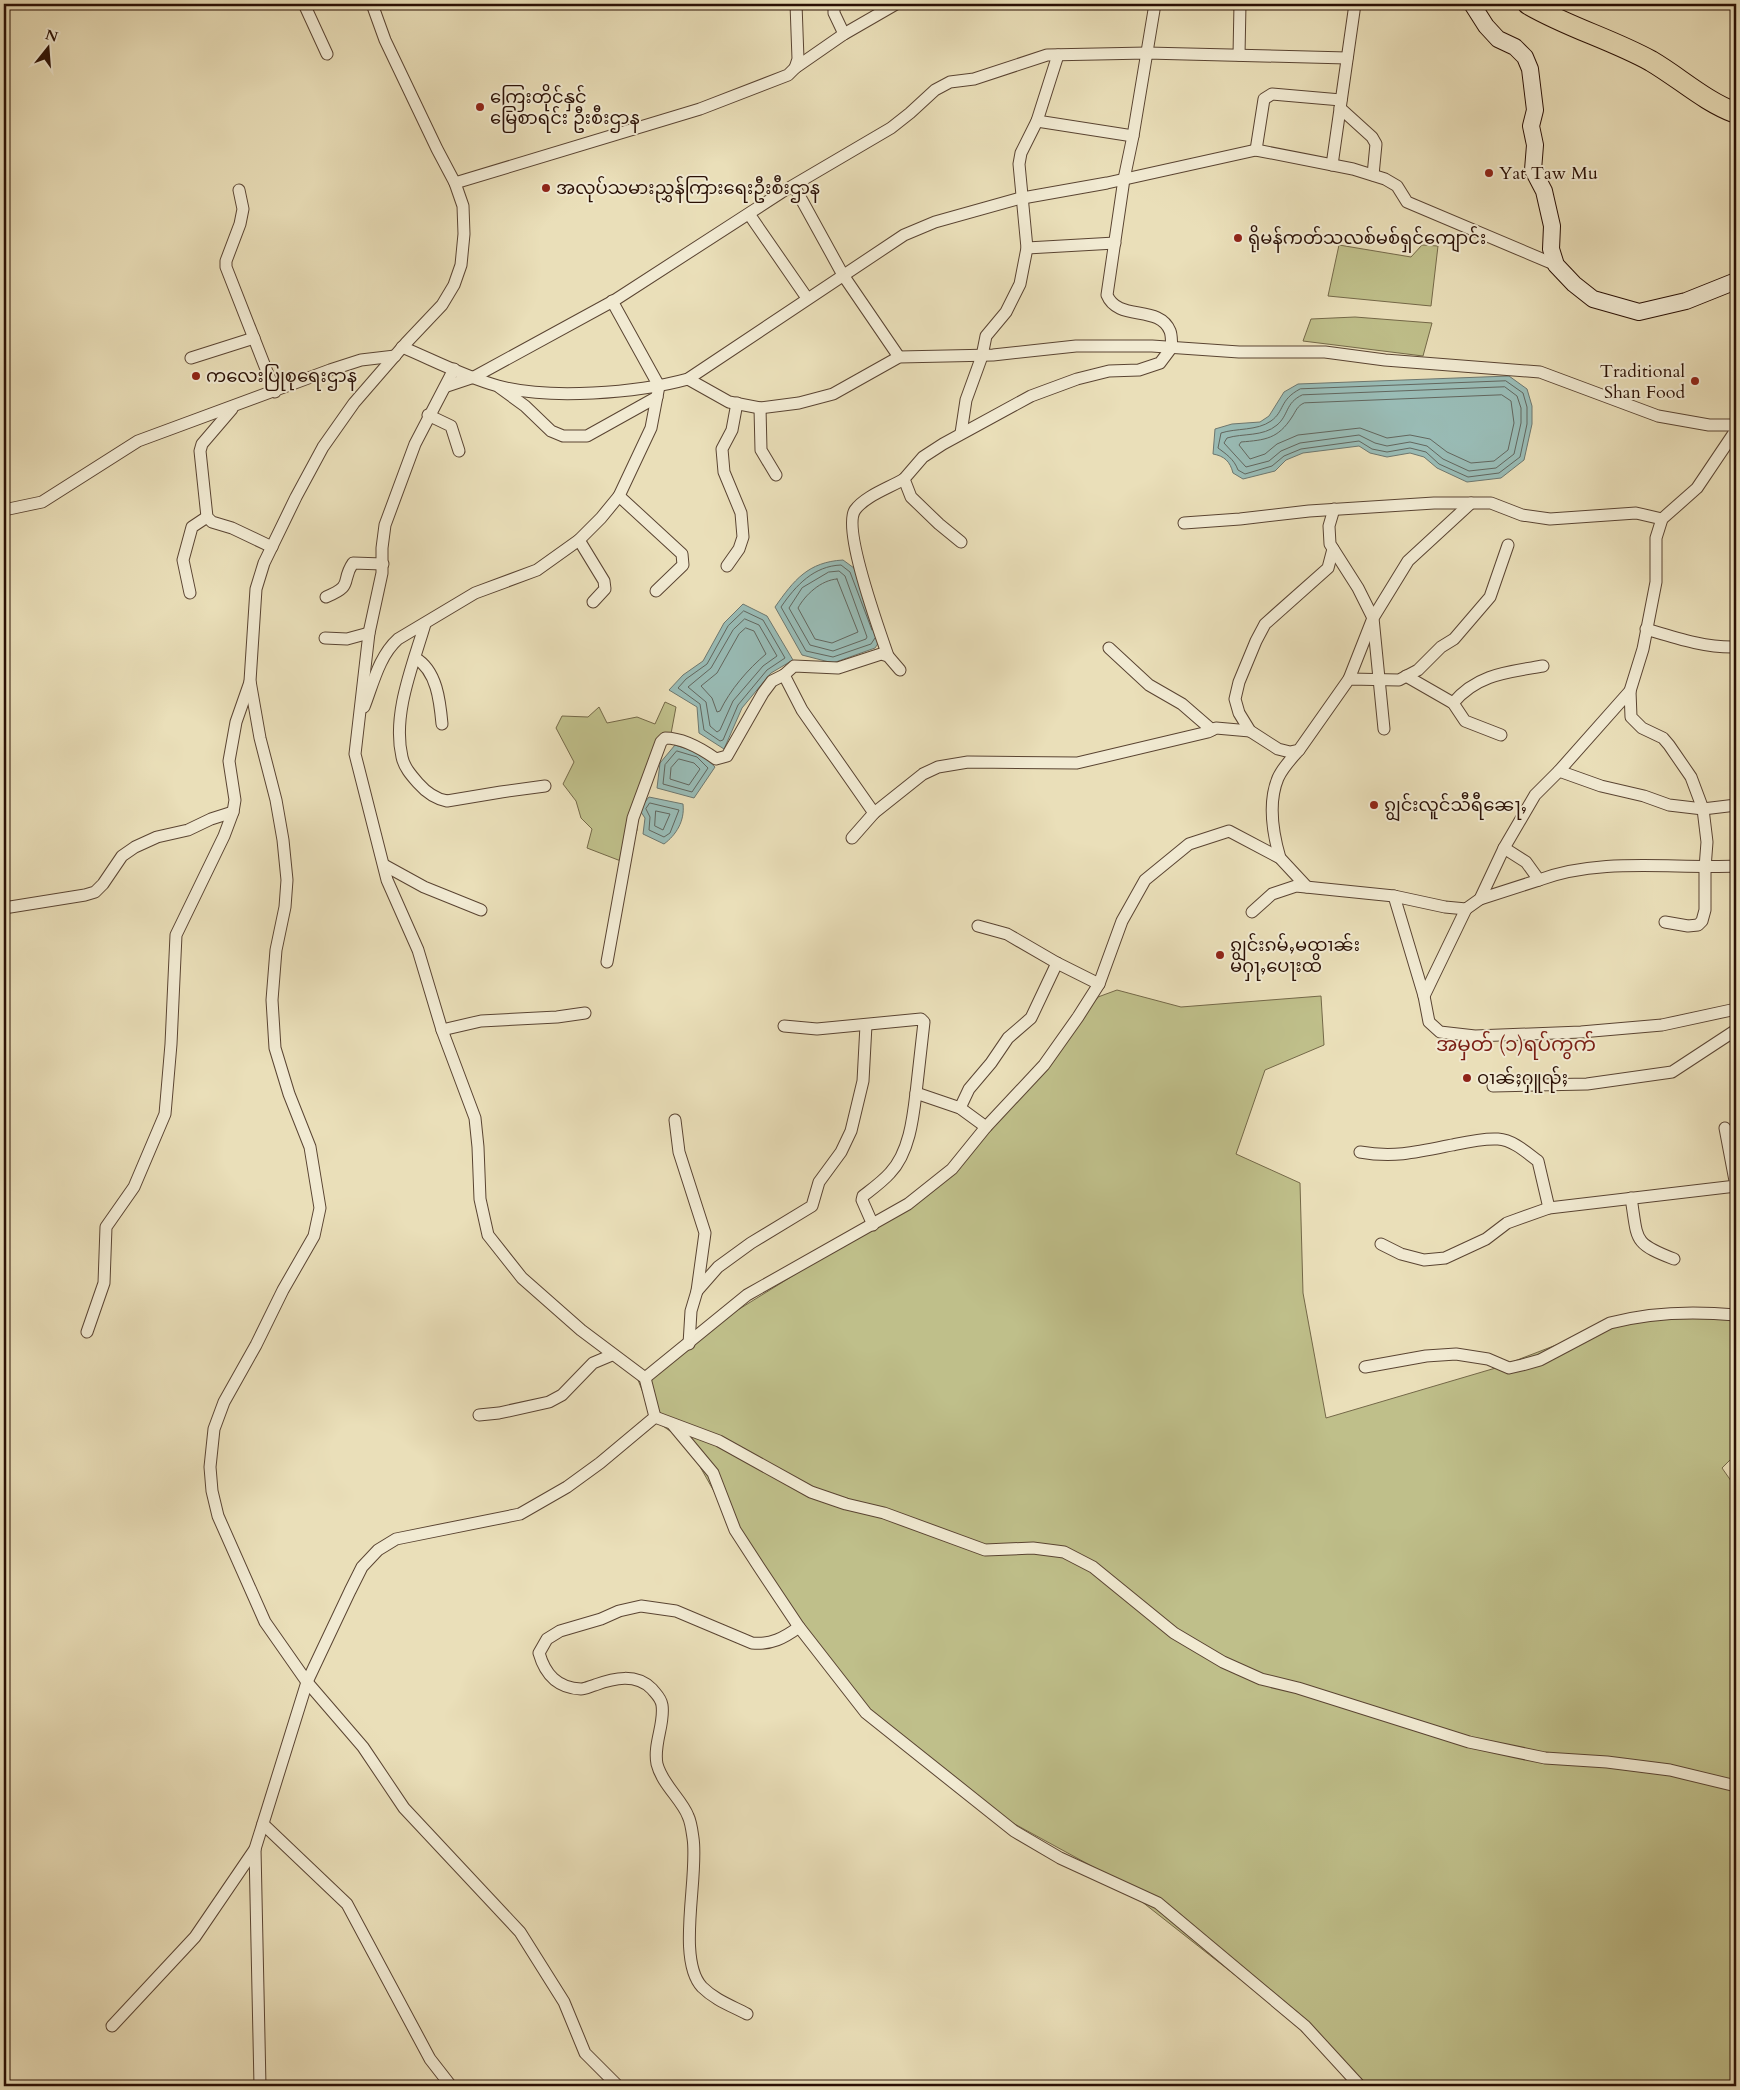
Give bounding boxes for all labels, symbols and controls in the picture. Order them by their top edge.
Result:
north arrow [22,22,72,72]
text: N [43,25,60,47]
place label: ကြေးတိုင်နှင့် မြေစာရင်း ဦးစီးဌာန [490,83,640,133]
marker: ကြေးတိုင်နှင့် မြေစာရင်း ဦးစီးဌာန [474,101,486,113]
place label: Yat Taw Mu [1499,161,1598,186]
marker: Yat Taw Mu [1483,167,1495,179]
place label: အလုပ်သမားညွှန်ကြားရေးဦးစီးဌာန [556,174,820,203]
marker: အလုပ်သမားညွှန်ကြားရေးဦးစီးဌာန [540,182,552,194]
place label: ရိုမန်ကတ်သလစ်မစ်ရှင်ကျောင်း [1248,224,1486,253]
marker: ရိုမန်ကတ်သလစ်မစ်ရှင်ကျောင်း [1232,232,1244,244]
place label: Traditional Shan Food [1600,359,1685,405]
place label: ကလေးပြုစုရေးဌာန [206,364,357,391]
marker: ကလေးပြုစုရေးဌာန [190,370,202,382]
marker: Traditional Shan Food [1689,375,1701,387]
place label: ၵျွင်းလူင်သီရီၼေႃႇ [1384,791,1527,822]
marker: ၵျွင်းလူင်သီရီၼေႃႇ [1368,799,1380,811]
place label: ၵျွင်းၵမ်ႇမထၢၼ်း မႁႃႇပေႃးထိ [1230,932,1360,981]
marker: ၵျွင်းၵမ်ႇမထၢၼ်း မႁႃႇပေႃးထိ [1214,949,1226,961]
district label: အမှတ် (၁)ရပ်ကွက် [1436,1030,1596,1061]
place label: ဝၢၼ်ႈႁူၺ်ႈ [1477,1065,1568,1093]
marker: ဝၢၼ်ႈႁူၺ်ႈ [1461,1072,1473,1084]

